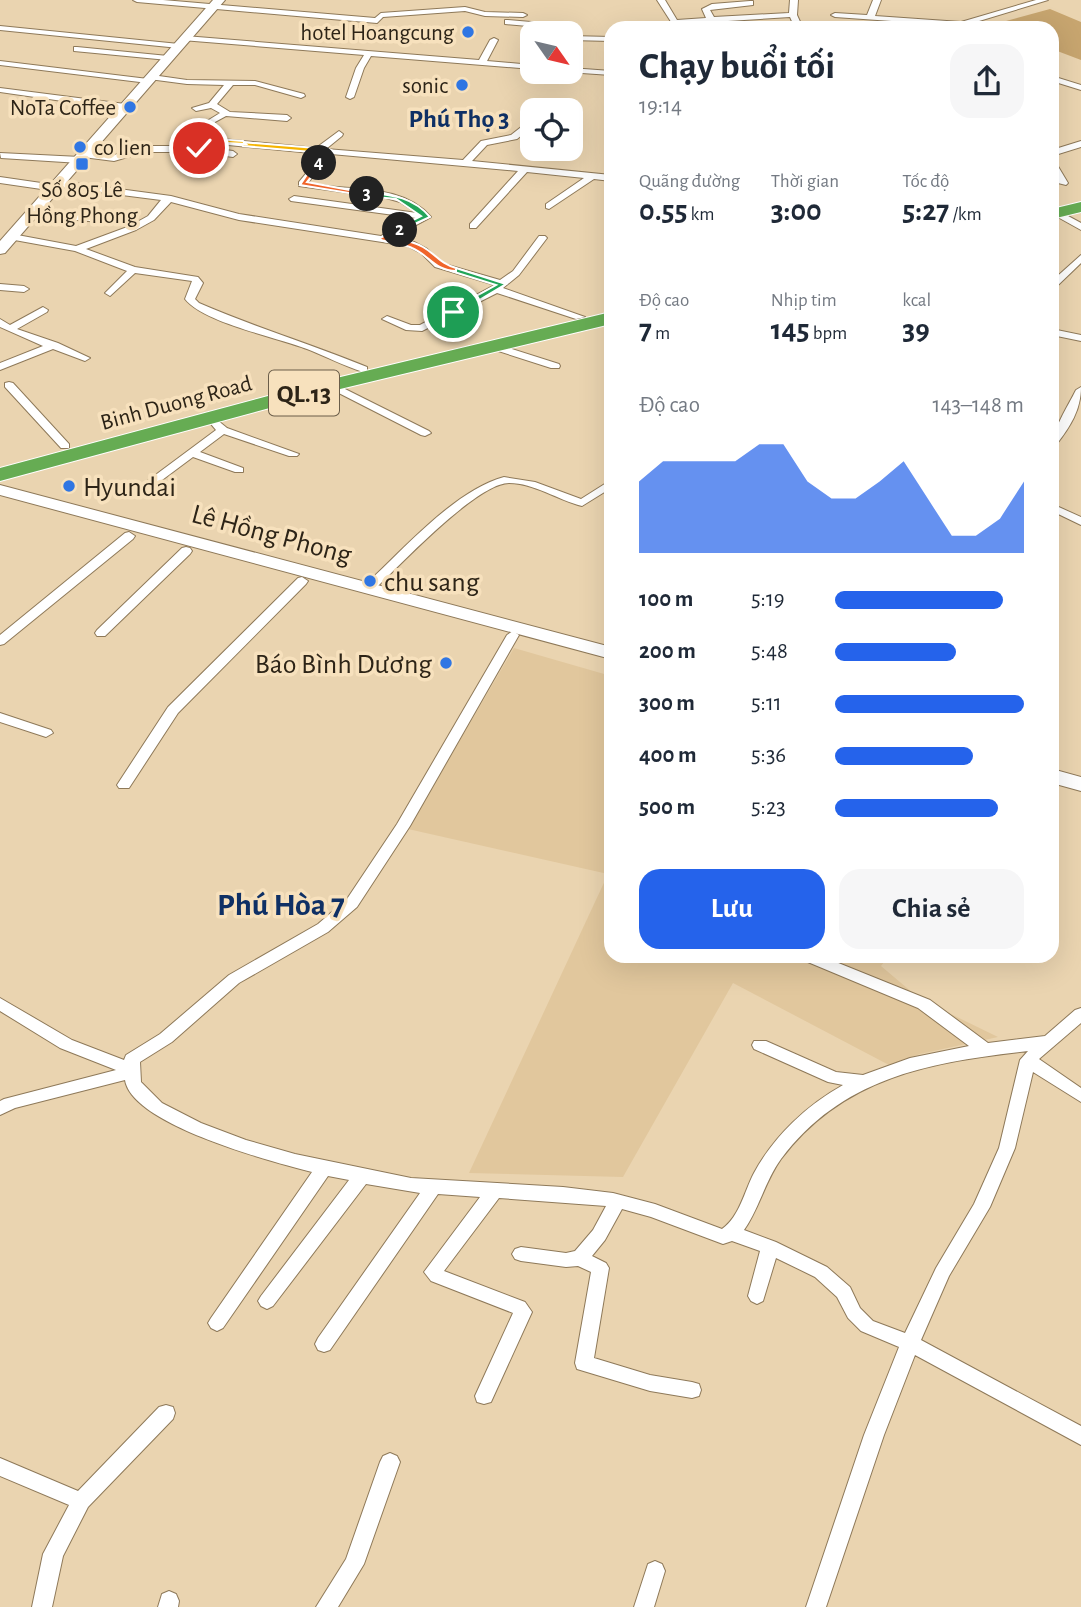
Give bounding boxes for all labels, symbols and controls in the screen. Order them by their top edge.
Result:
north arrow [520,21,583,84]
map controls [520,21,583,161]
place label: hotel Hoangcung [300,22,455,45]
marker: hotel Hoangcung [460,24,476,40]
button: share [950,44,1024,118]
text: Chạy buổi tối [639,48,835,86]
place label: sonic [402,75,448,98]
marker: sonic [454,77,470,93]
text: 19:14 [639,95,682,118]
place label: NoTa Coffee [10,97,116,120]
button: locate [520,98,583,161]
marker: NoTa Coffee [122,99,138,115]
district label: Phú Thọ 3 [409,106,509,132]
pin [169,118,229,178]
icon: check [180,129,218,167]
place label: co lien [94,137,152,160]
marker: co lien [72,139,88,155]
pin: 4 [302,146,336,180]
text: 4 [314,153,323,172]
marker: Số 805 Lê Hồng Phong [74,156,90,172]
text: Quãng đường [639,172,740,191]
text: Thời gian [771,172,839,191]
text: Tốc độ [902,172,949,191]
pin: 3 [350,176,384,212]
place label: Số 805 Lê Hồng Phong [26,179,138,228]
text: 3 [362,184,371,203]
text: 0.55 [639,196,687,226]
text: 3:00 [771,196,822,226]
text: 5:27 [902,196,949,226]
text: km [687,205,714,224]
text: /km [949,205,982,224]
pin: 2 [382,212,418,247]
text: 2 [395,220,404,239]
pin [423,282,483,342]
text: Độ cao [639,291,689,310]
text: Nhịp tim [771,291,837,310]
text: kcal [902,291,931,310]
icon: arrive [434,293,472,331]
text: 7 [639,315,652,345]
text: 145 [771,315,810,345]
text: 39 [902,315,930,345]
text: m [652,324,670,343]
text: bpm [810,324,847,343]
road number: QL.13 [269,370,339,416]
street label: Binh Duong Road [98,372,255,435]
text: Độ cao [639,394,700,417]
text: 143–148 m [933,394,1024,417]
place label: Hyundai [83,474,176,502]
marker: Hyundai [61,478,77,494]
street label: Lê Hồng Phong [189,500,355,570]
place label: chu sang [384,569,480,597]
marker: chu sang [362,573,378,589]
text: 100 m [639,588,693,611]
text: 5:19 [751,588,785,611]
text: 200 m [639,640,696,663]
text: 5:48 [751,640,788,663]
place label: Báo Bình Dương [255,651,432,679]
marker: Báo Bình Dương [438,655,454,671]
text: 300 m [639,692,695,715]
text: 5:11 [751,692,782,715]
text: 400 m [639,744,697,767]
text: 5:36 [751,744,786,767]
text: 500 m [639,796,695,819]
text: 5:23 [751,796,786,819]
button: Lưu [639,869,825,949]
button: Chia sẻ [839,869,1024,949]
district label: Phú Hòa 7 [217,889,345,921]

